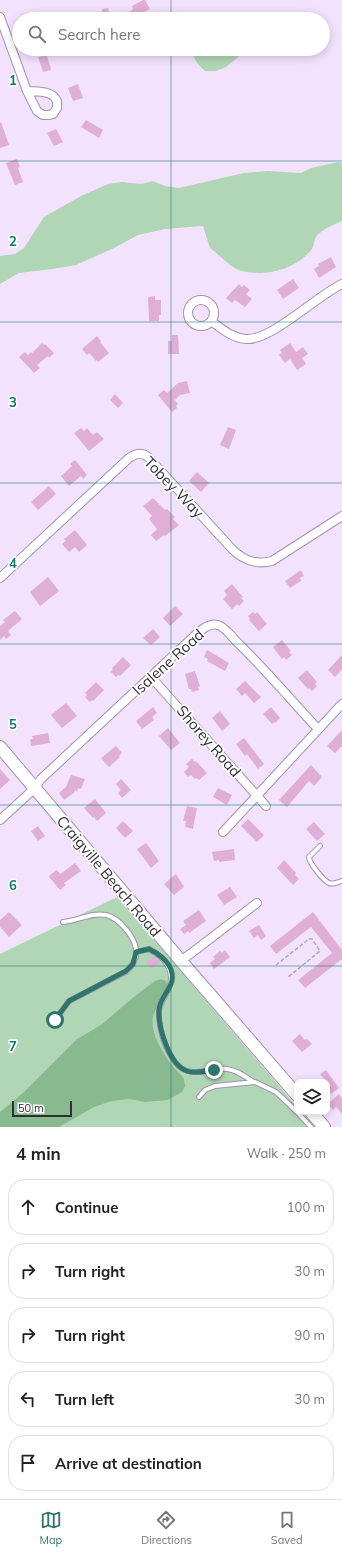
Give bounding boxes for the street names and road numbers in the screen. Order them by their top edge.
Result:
street label: Tobey Way [140,452,208,522]
street label: Isalene Road [128,625,208,699]
street label: Shorey Road [173,701,245,781]
street label: Craigville Beach Road [53,812,165,940]

